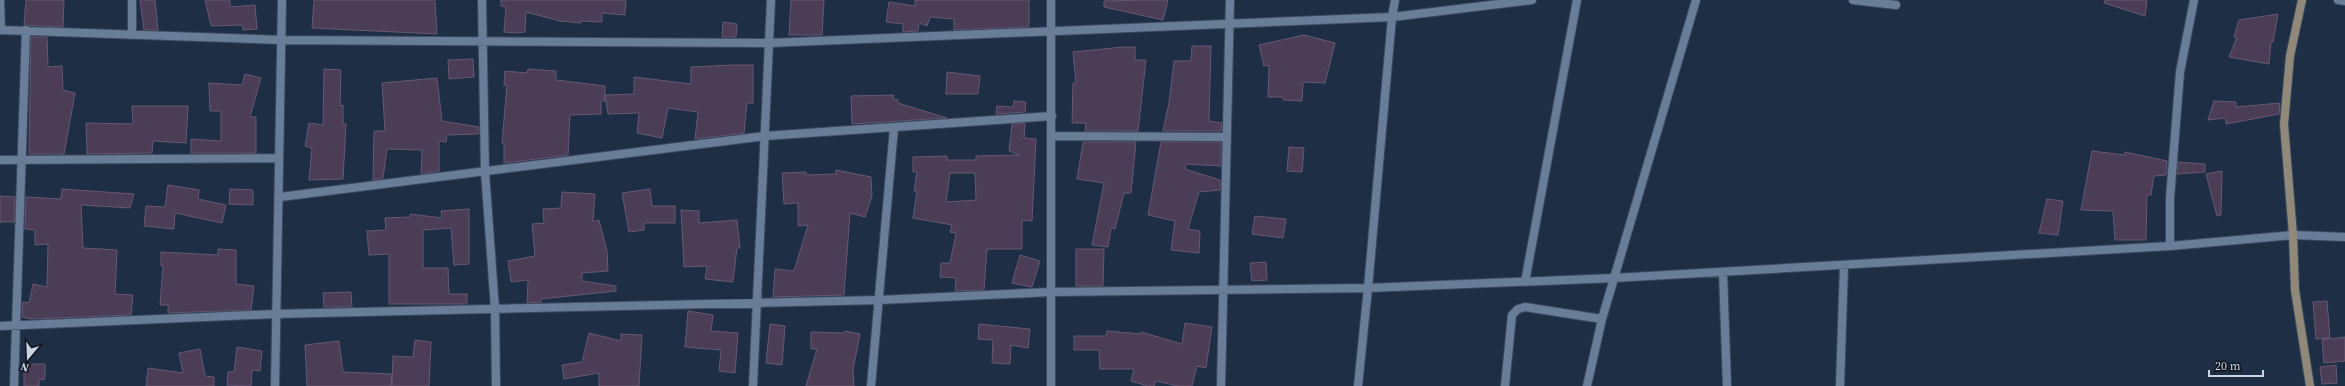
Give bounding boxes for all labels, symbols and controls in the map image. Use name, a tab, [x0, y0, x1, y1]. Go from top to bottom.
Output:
north arrow	[8, 338, 48, 378]
scale bar	[2209, 352, 2263, 378]
text: 20 m	[2215, 358, 2241, 374]
text: N	[19, 359, 31, 375]

